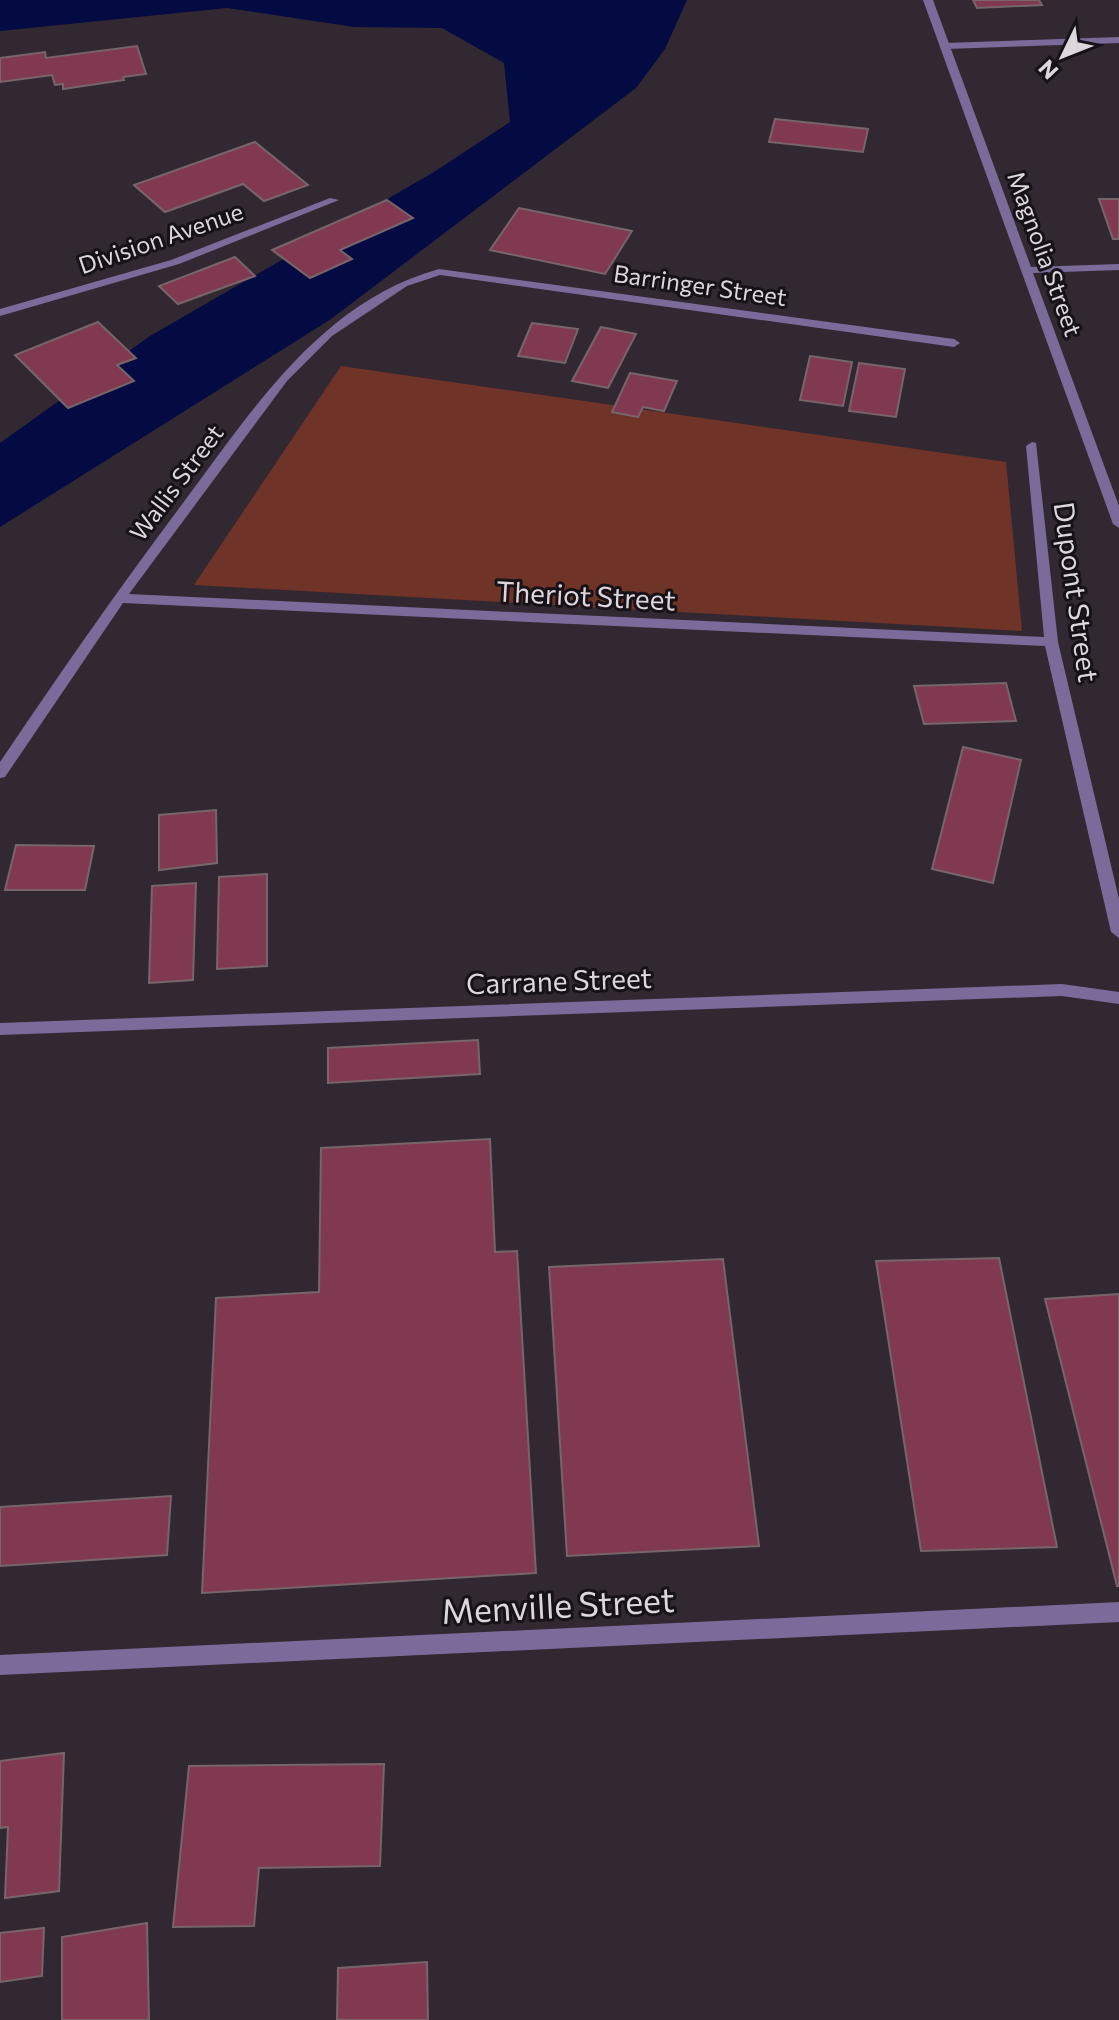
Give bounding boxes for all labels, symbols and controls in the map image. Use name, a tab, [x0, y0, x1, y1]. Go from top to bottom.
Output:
north arrow	[1023, 16, 1103, 96]
text: N	[1033, 55, 1064, 85]
street label: Magnolia Street	[1002, 167, 1089, 340]
street label: Division Avenue	[74, 196, 247, 279]
street label: Barringer Street	[612, 258, 789, 311]
street label: Wallis Street	[123, 418, 229, 546]
street label: Dupont Street	[1048, 500, 1106, 684]
street label: Theriot Street	[495, 573, 677, 617]
street label: Carrane Street	[465, 960, 652, 1000]
street label: Menville Street	[440, 1577, 676, 1631]

